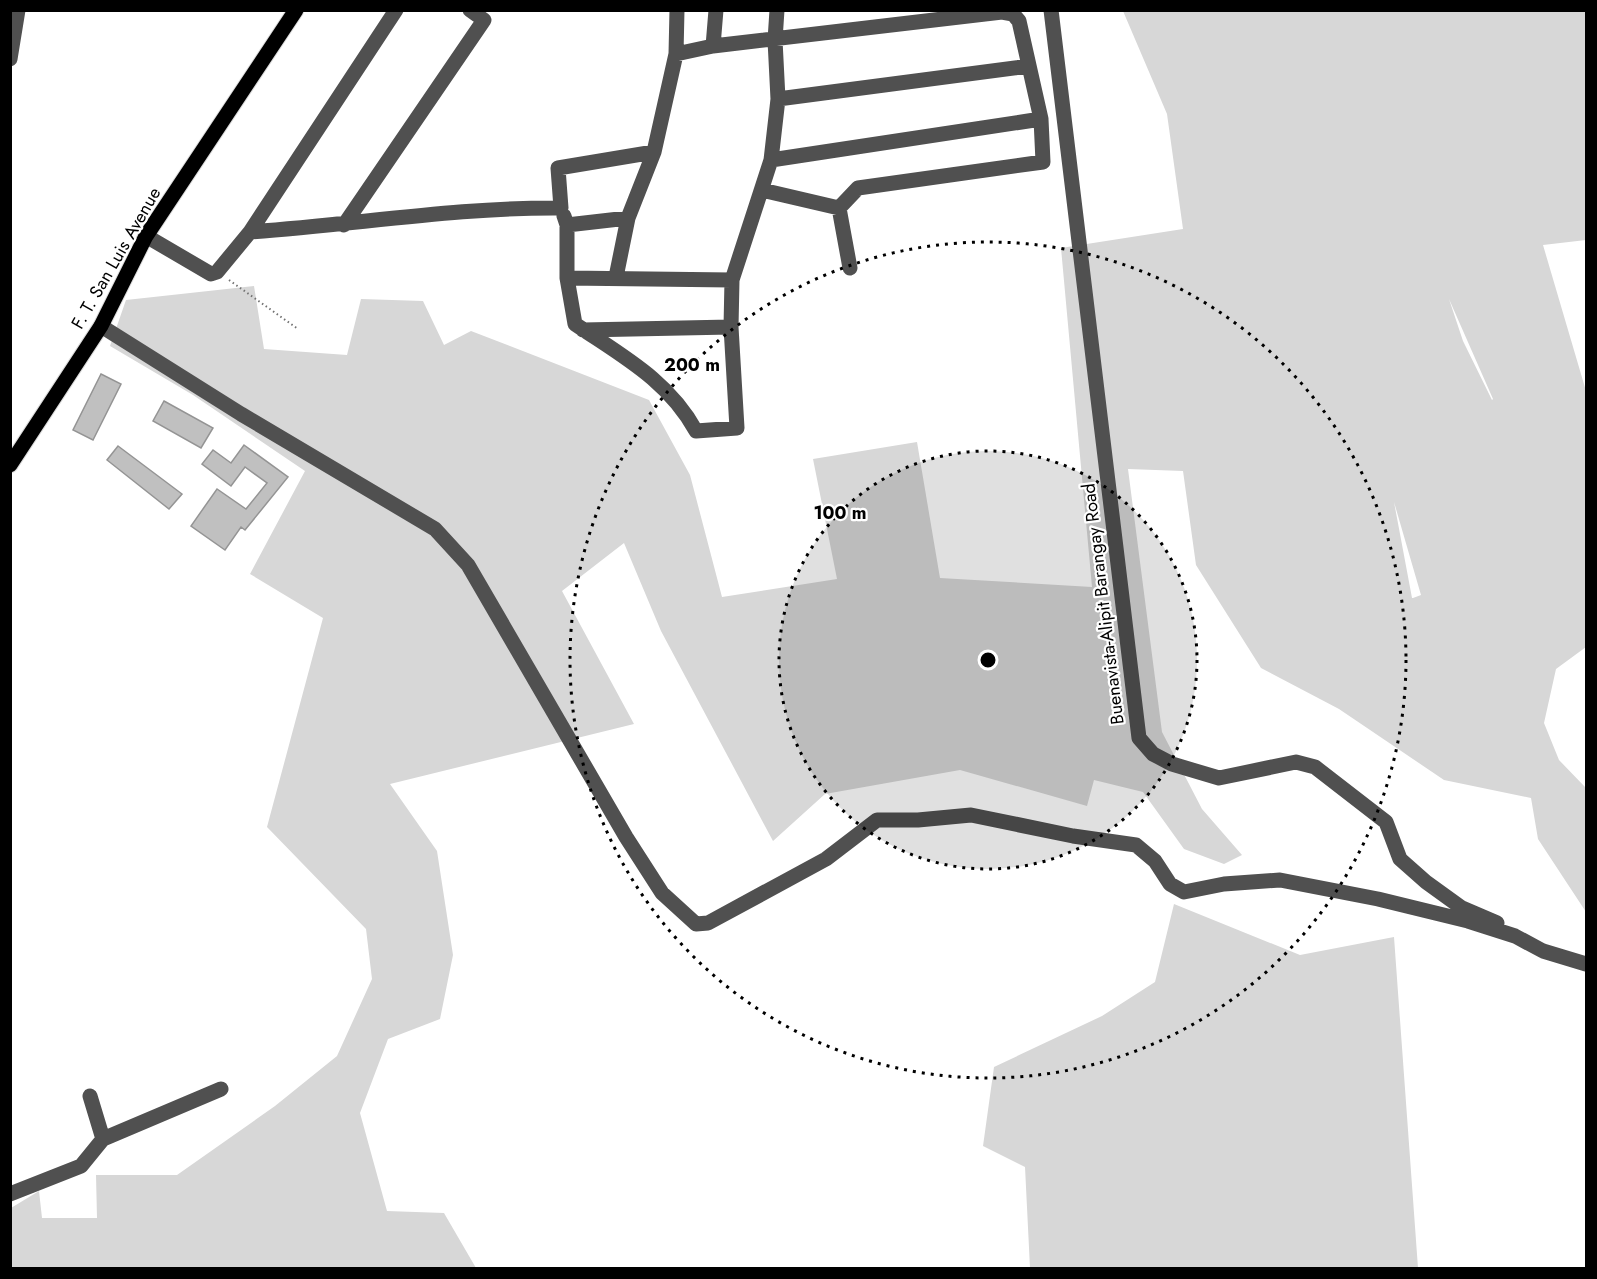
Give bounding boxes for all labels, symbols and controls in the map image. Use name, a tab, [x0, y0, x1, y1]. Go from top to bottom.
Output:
street label: F. T. San Luis Avenue	[65, 182, 167, 334]
text: 200 m	[664, 352, 720, 378]
street label: Buenavista-Alipit Barangay Road	[1075, 482, 1131, 726]
text: 100 m	[813, 500, 867, 526]
centre of rings	[978, 650, 998, 670]

